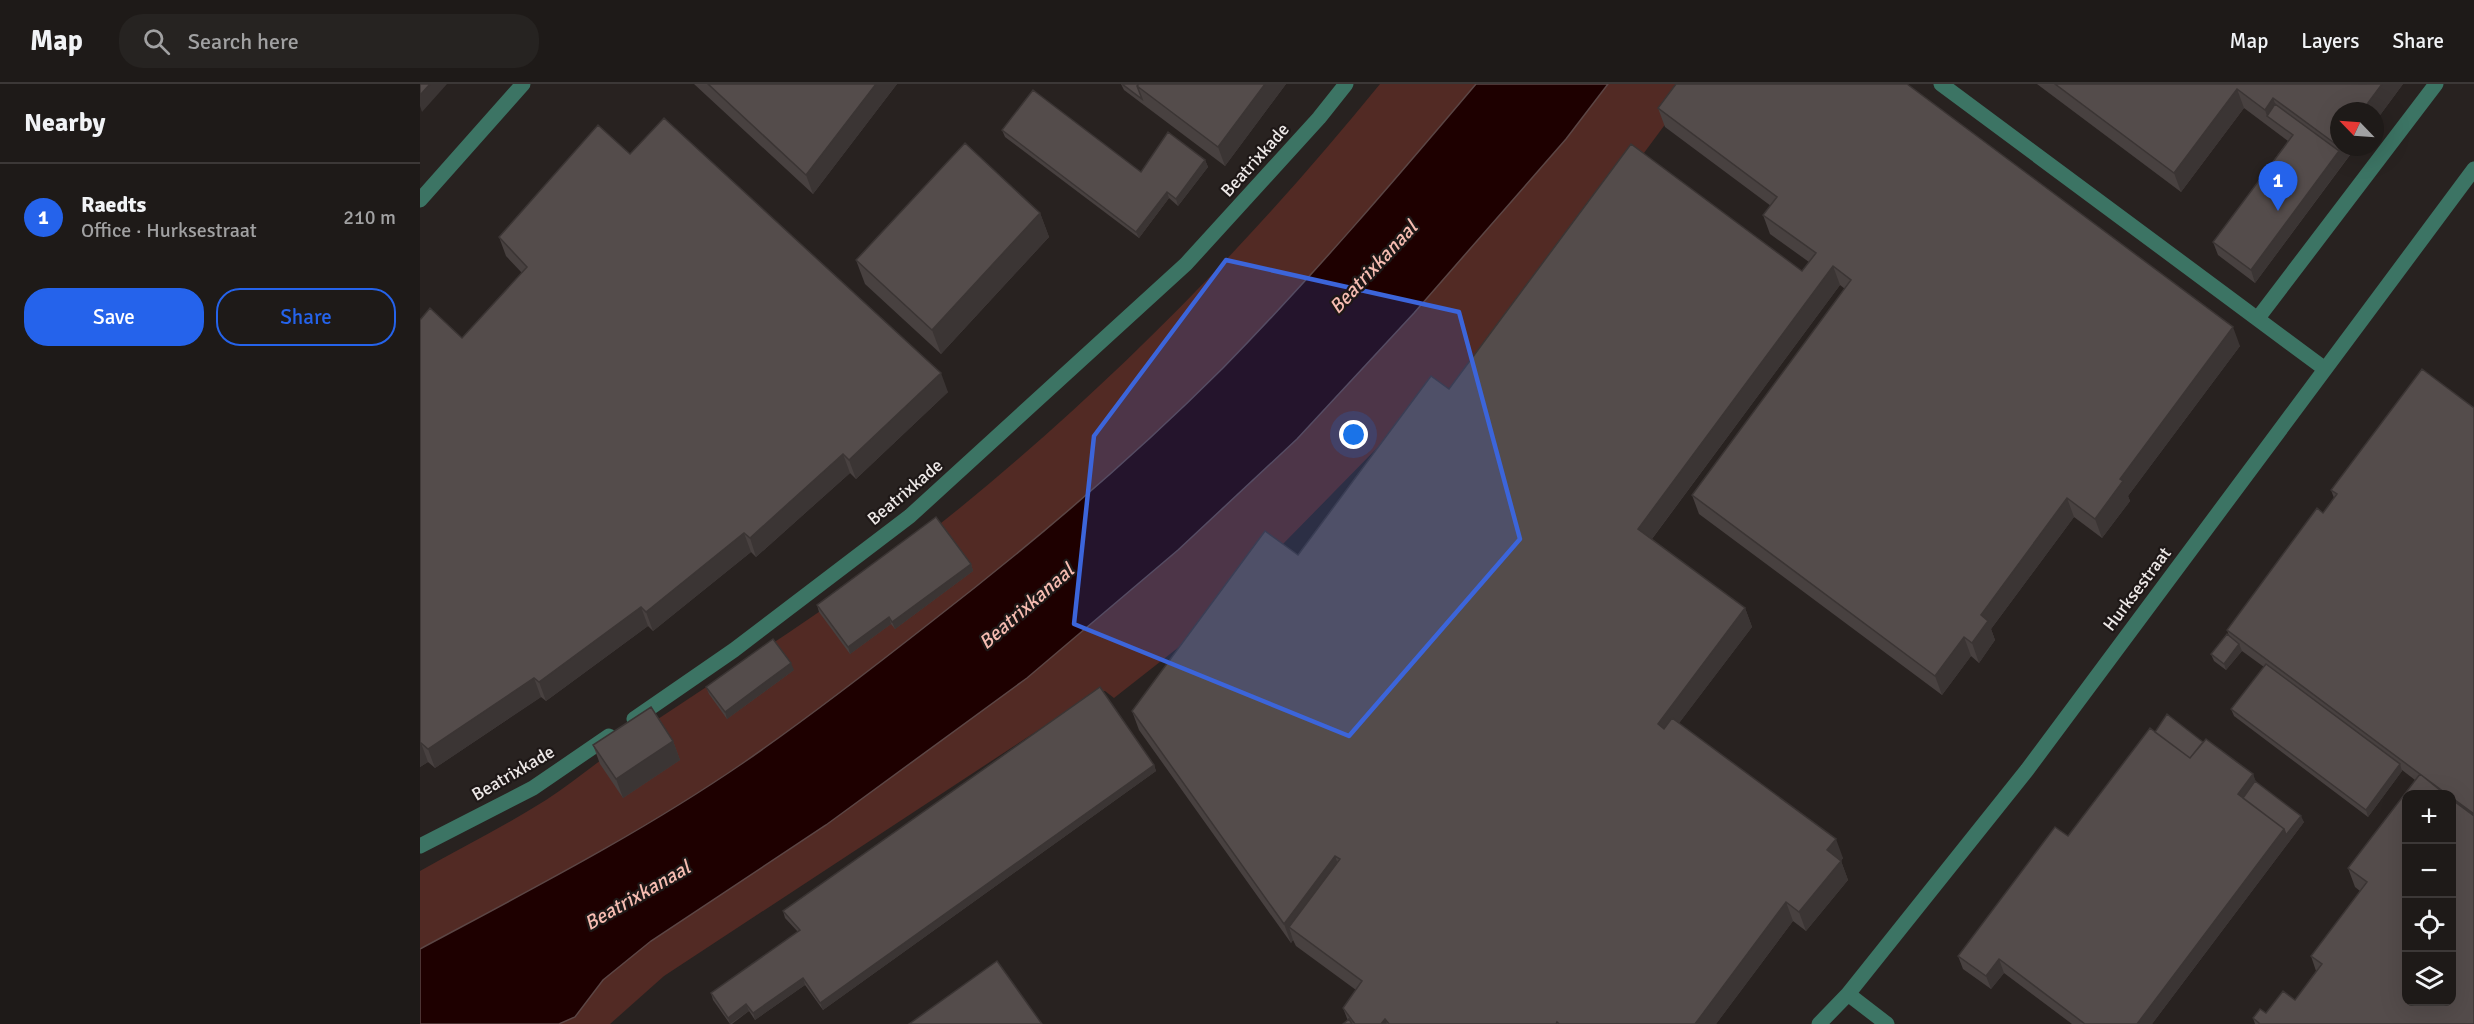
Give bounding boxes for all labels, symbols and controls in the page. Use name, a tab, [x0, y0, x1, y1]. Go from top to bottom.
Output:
search box	[119, 14, 539, 68]
text: Map	[30, 24, 83, 58]
icon: search	[140, 25, 173, 58]
text: Search here	[188, 28, 299, 55]
text: Map	[2230, 28, 2268, 54]
text: Layers	[2301, 28, 2359, 54]
text: Share	[2392, 28, 2444, 54]
north arrow	[2330, 102, 2384, 156]
text: Nearby	[24, 107, 105, 139]
street label: Beatrixkade	[1216, 119, 1294, 201]
pin: 1	[2258, 162, 2298, 211]
text: Raedts	[81, 191, 146, 218]
text: 1	[38, 205, 49, 230]
text: 210 m	[343, 205, 396, 230]
water label: Beatrixkanaal	[1324, 214, 1424, 319]
text: Office · Hurksestraat	[81, 218, 257, 243]
button: Save	[24, 288, 204, 346]
button: Share	[216, 288, 396, 346]
your location	[1339, 420, 1368, 449]
street label: Beatrixkade	[863, 454, 947, 530]
street label: Hurksestraat	[2098, 543, 2176, 635]
water label: Beatrixkanaal	[973, 557, 1081, 655]
street label: Beatrixkade	[468, 741, 558, 805]
map controls	[2402, 790, 2456, 1006]
button: +	[2402, 790, 2456, 844]
button: −	[2402, 844, 2456, 898]
water label: Beatrixkanaal	[580, 854, 697, 936]
button: locate	[2402, 898, 2456, 952]
button: layers	[2402, 952, 2456, 1006]

